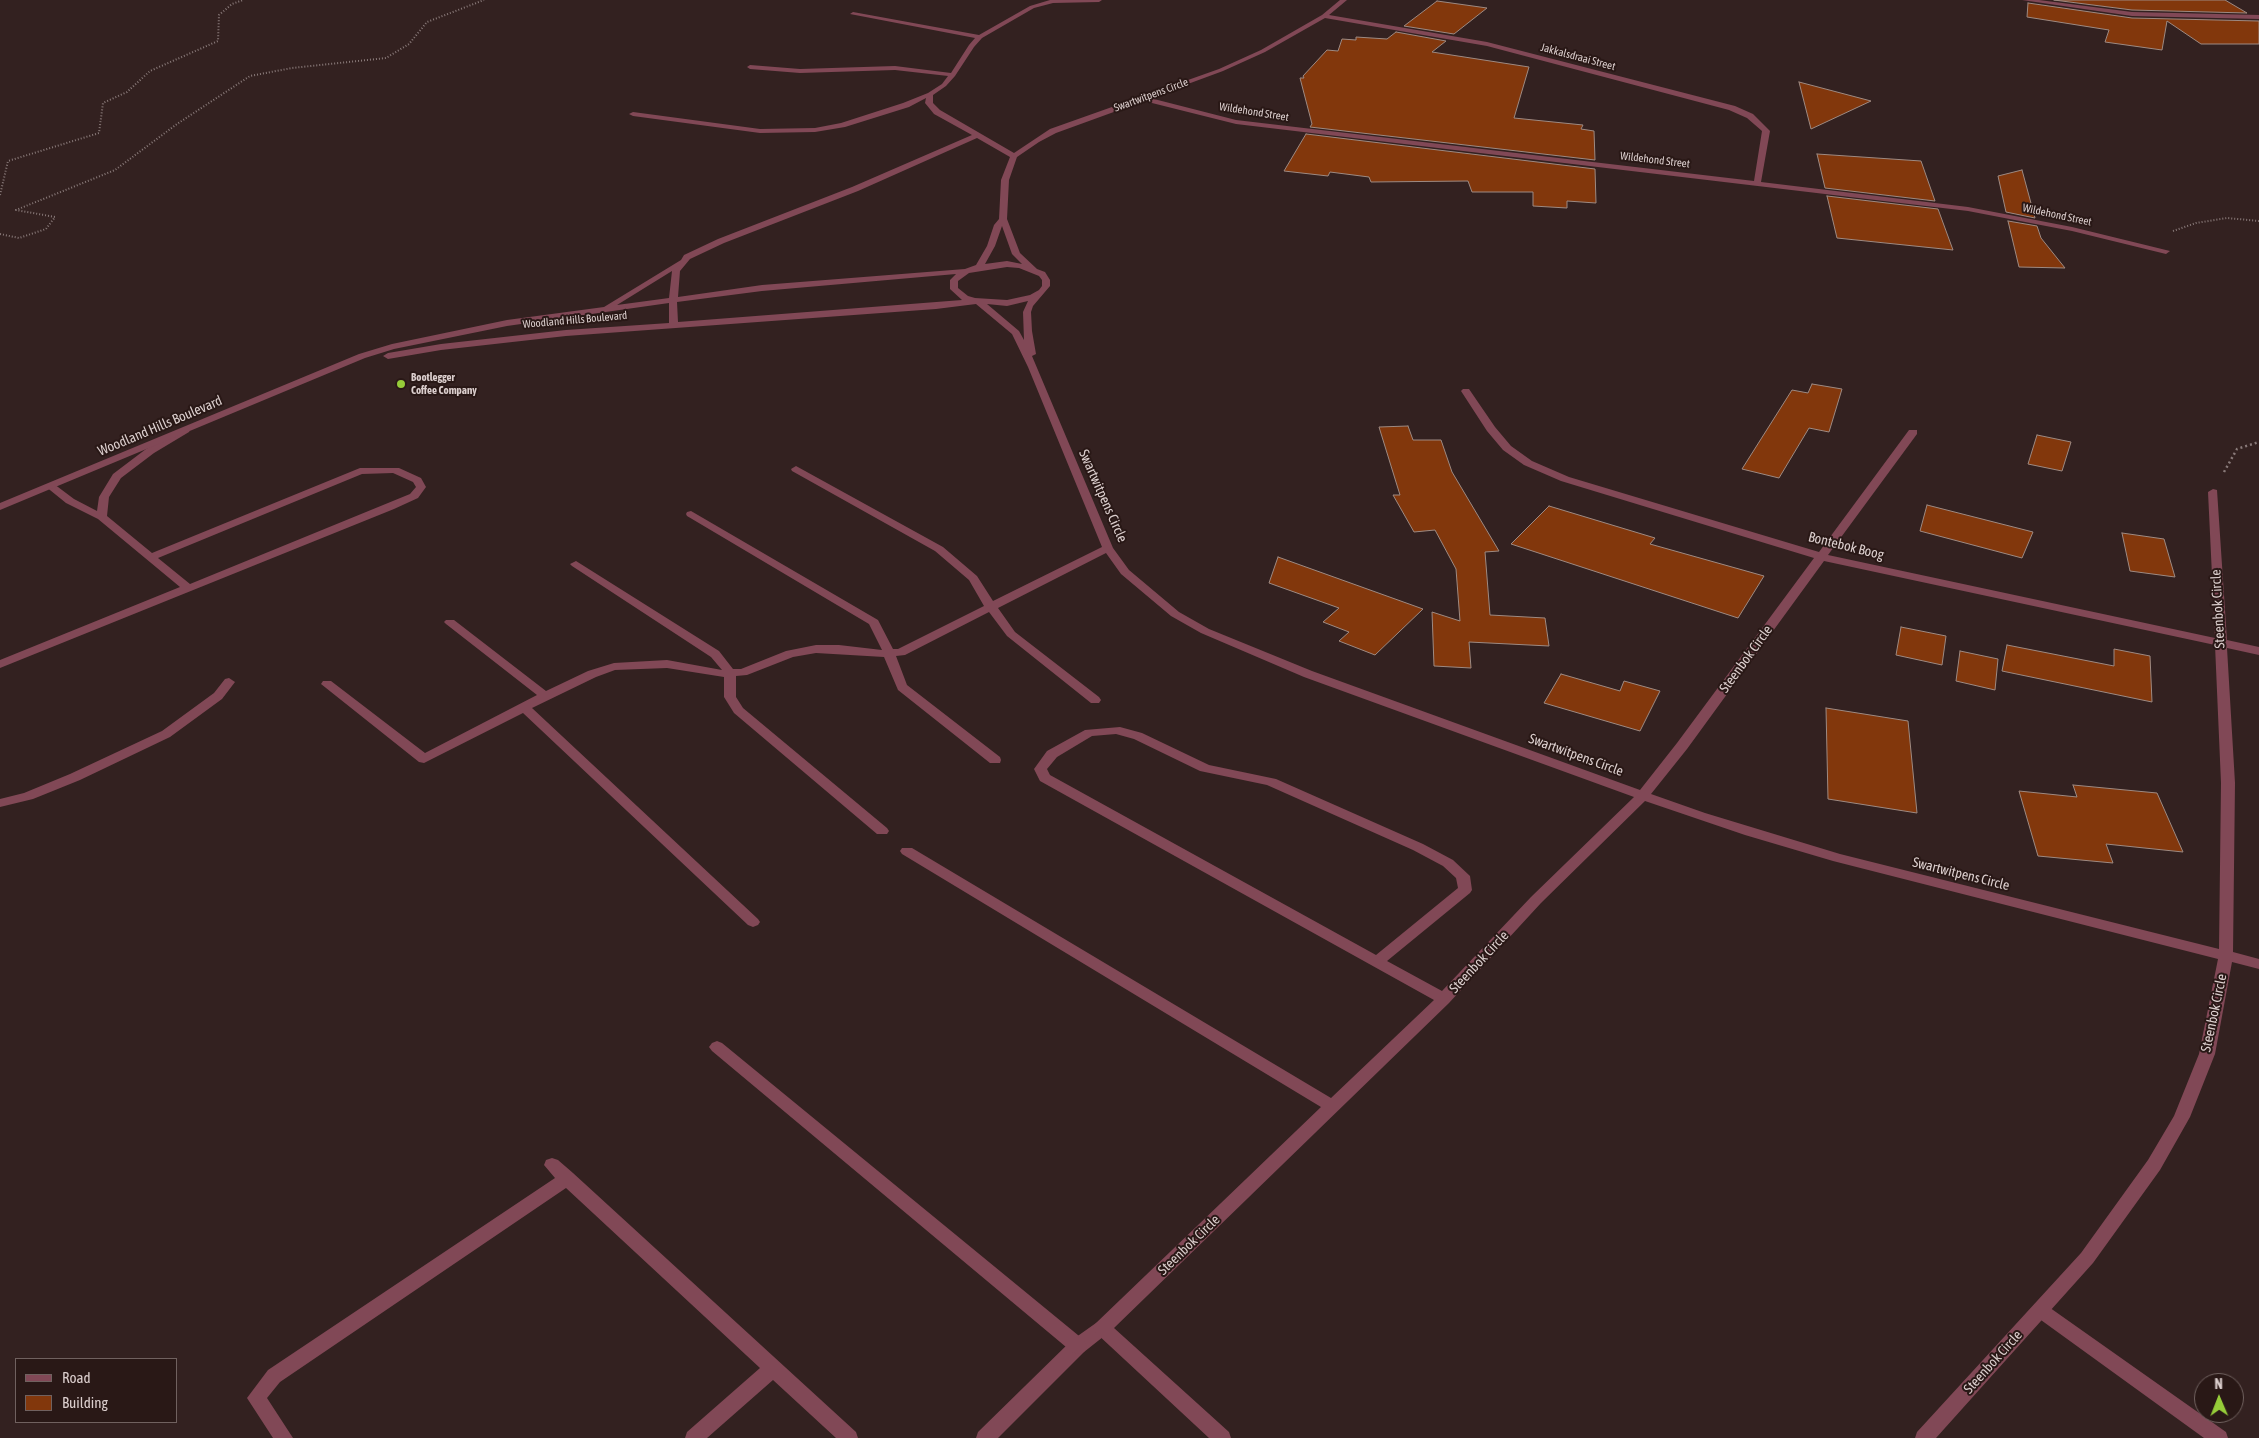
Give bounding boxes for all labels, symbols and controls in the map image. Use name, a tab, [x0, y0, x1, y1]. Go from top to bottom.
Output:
street label: Jakkalsdraai Street	[1539, 41, 1617, 73]
street label: Swartwitpens Circle	[1112, 75, 1190, 115]
street label: Wildehond Street	[1218, 100, 1290, 124]
street label: Wildehond Street	[1619, 149, 1691, 171]
street label: Wildehond Street	[2021, 201, 2093, 229]
street label: Woodland Hills Boulevard	[522, 309, 628, 331]
place label: Bootlegger Coffee Company	[411, 371, 477, 397]
marker: Bootlegger Coffee Company	[395, 378, 407, 390]
street label: Woodland Hills Boulevard	[95, 392, 225, 460]
street label: Swartwitpens Circle	[1075, 447, 1131, 545]
street label: Bontebok Boog	[1806, 528, 1886, 564]
street label: Steenbok Circle	[2208, 569, 2228, 649]
street label: Steenbok Circle	[1716, 622, 1776, 696]
street label: Swartwitpens Circle	[1526, 730, 1626, 780]
street label: Swartwitpens Circle	[1911, 854, 2011, 894]
street label: Steenbok Circle	[1446, 927, 1512, 997]
street label: Steenbok Circle	[2198, 972, 2230, 1054]
street label: Steenbok Circle	[1155, 1211, 1223, 1279]
street label: Steenbok Circle	[1960, 1327, 2026, 1397]
legend	[15, 1358, 178, 1423]
text: Road	[62, 1369, 91, 1386]
north arrow	[2194, 1373, 2244, 1423]
text: N	[2214, 1376, 2223, 1392]
text: Building	[62, 1394, 108, 1411]

